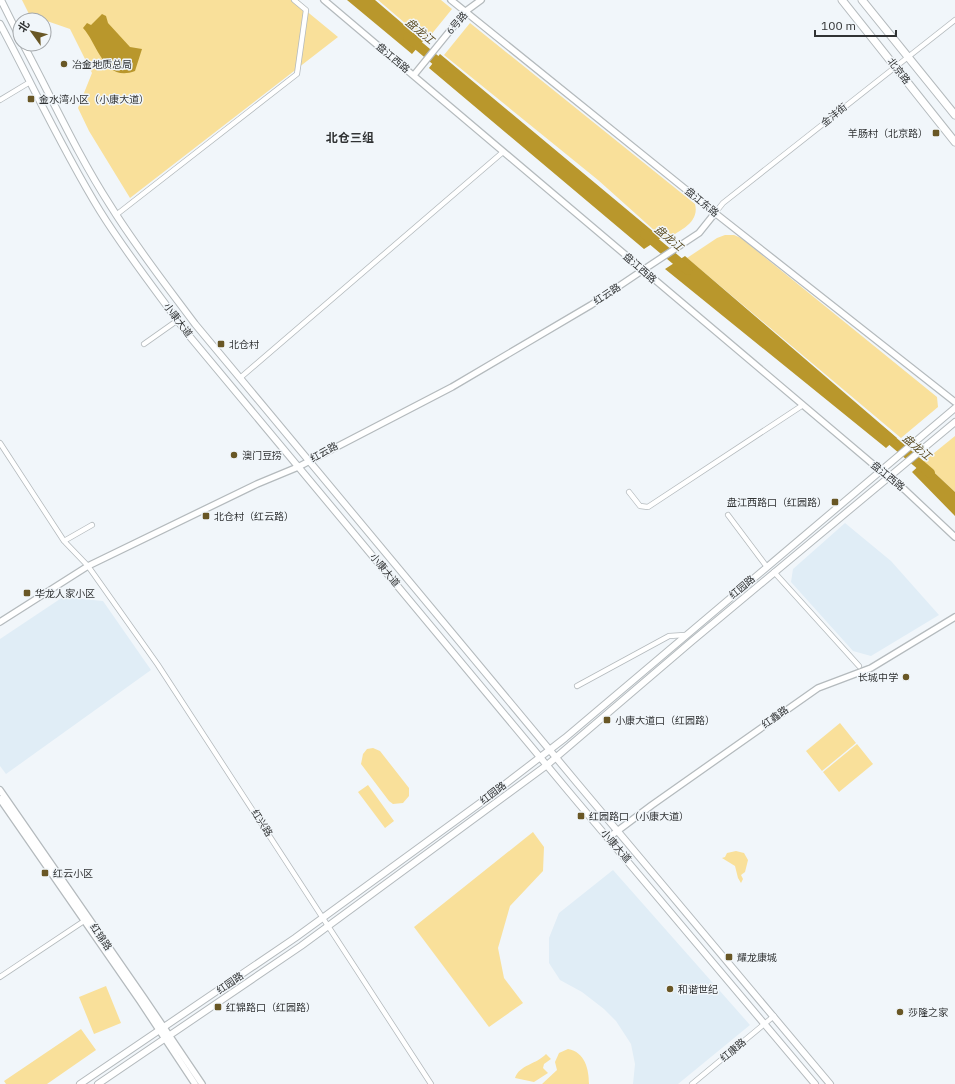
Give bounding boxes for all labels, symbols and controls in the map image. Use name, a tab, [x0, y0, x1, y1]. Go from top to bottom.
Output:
street label: 6号路	[444, 9, 470, 37]
north arrow	[12, 12, 52, 52]
scale bar	[815, 12, 896, 38]
water label: 盘龙江	[403, 15, 438, 48]
text: 北	[15, 18, 32, 35]
text: 100 m	[821, 18, 856, 33]
street label: 盘江西路	[374, 40, 412, 76]
street label: 北京路	[885, 55, 913, 87]
place label: 冶金地质总局	[72, 58, 132, 71]
marker: 冶金地质总局	[59, 59, 69, 69]
place label: 金水湾小区（小康大道）	[39, 93, 149, 106]
marker: 金水湾小区（小康大道）	[26, 94, 36, 104]
street label: 金沣街	[818, 101, 850, 129]
place label: 羊肠村（北京路）	[848, 127, 928, 140]
marker: 羊肠村（北京路）	[931, 128, 941, 138]
district label: 北仓三组	[326, 130, 374, 145]
street label: 盘江东路	[682, 184, 722, 220]
water label: 盘龙江	[652, 222, 687, 255]
street label: 盘江西路	[621, 250, 659, 286]
street label: 红云路	[591, 280, 623, 308]
street label: 小康大道	[161, 300, 195, 340]
place label: 北仓村	[229, 338, 259, 351]
marker: 北仓村	[216, 339, 226, 349]
water label: 盘龙江	[900, 431, 935, 464]
street label: 红云路	[308, 439, 340, 465]
place label: 澳门豆捞	[242, 449, 282, 462]
marker: 澳门豆捞	[229, 450, 239, 460]
street label: 盘江西路	[868, 458, 908, 494]
place label: 盘江西路口（红园路）	[727, 496, 827, 509]
marker: 盘江西路口（红园路）	[830, 497, 840, 507]
place label: 北仓村（红云路）	[214, 510, 294, 523]
marker: 北仓村（红云路）	[201, 511, 211, 521]
street label: 小康大道	[367, 551, 403, 589]
street label: 红园路	[726, 572, 758, 602]
place label: 华龙人家小区	[35, 587, 95, 600]
marker: 华龙人家小区	[22, 588, 32, 598]
place label: 长城中学	[858, 671, 898, 684]
marker: 长城中学	[901, 672, 911, 682]
street label: 红鑫路	[759, 703, 791, 731]
place label: 小康大道口（红园路）	[615, 714, 715, 727]
marker: 小康大道口（红园路）	[602, 715, 612, 725]
street label: 红园路	[477, 779, 509, 807]
street label: 红兴路	[248, 807, 276, 839]
place label: 红园路口（小康大道）	[589, 810, 689, 823]
marker: 红园路口（小康大道）	[576, 811, 586, 821]
street label: 小康大道	[598, 827, 634, 865]
place label: 红云小区	[53, 867, 93, 880]
marker: 红云小区	[40, 868, 50, 878]
street label: 红锦路	[87, 921, 115, 953]
place label: 耀龙康城	[737, 951, 777, 964]
marker: 耀龙康城	[724, 952, 734, 962]
street label: 红园路	[214, 969, 246, 997]
place label: 和谐世纪	[678, 983, 718, 996]
marker: 和谐世纪	[665, 984, 675, 994]
place label: 红锦路口（红园路）	[226, 1001, 316, 1014]
marker: 红锦路口（红园路）	[213, 1002, 223, 1012]
place label: 莎隆之家	[908, 1006, 949, 1019]
marker: 莎隆之家	[895, 1007, 905, 1017]
street label: 红康路	[717, 1035, 749, 1065]

